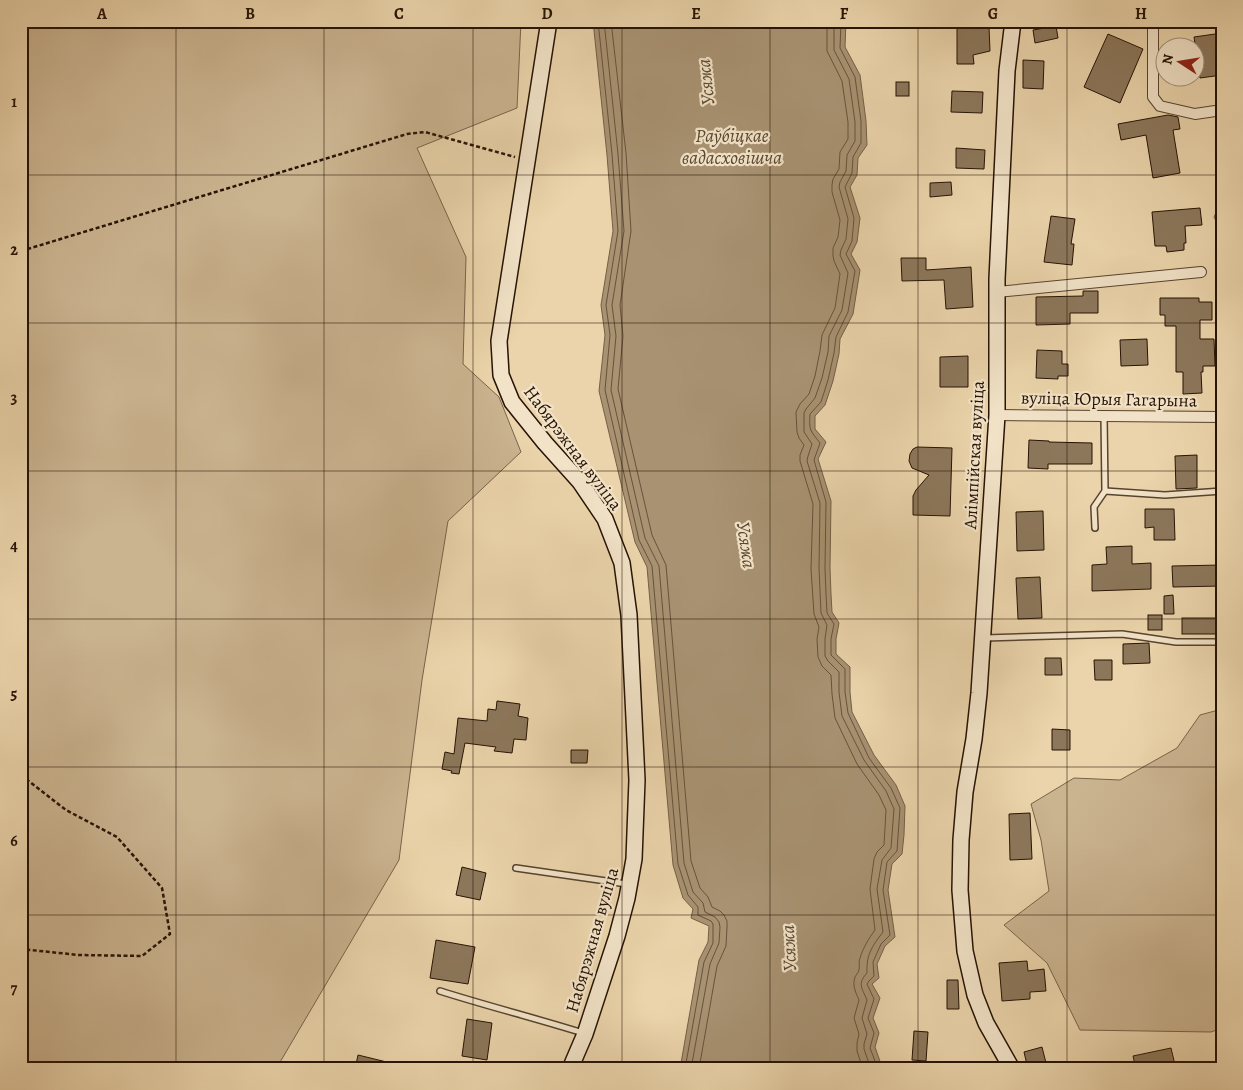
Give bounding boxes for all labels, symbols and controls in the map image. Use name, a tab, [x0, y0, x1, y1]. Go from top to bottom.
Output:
text: A	[96, 3, 108, 25]
text: B	[245, 3, 255, 25]
text: C	[394, 3, 404, 25]
text: D	[541, 3, 553, 25]
text: E	[691, 3, 701, 25]
text: F	[840, 3, 849, 25]
text: G	[988, 3, 998, 25]
text: H	[1135, 3, 1147, 25]
north arrow	[1156, 38, 1206, 88]
text: N	[1157, 52, 1178, 66]
water label: Усяжа	[691, 57, 721, 107]
text: 1	[11, 91, 17, 113]
water label: Раўбіцкае вадасховішча	[682, 123, 782, 171]
text: 2	[10, 239, 18, 261]
street label: Алімпійская вуліца	[958, 379, 990, 531]
street label: Набярэжная вуліца	[518, 381, 628, 516]
street label: вуліца Юрыя Гагарына	[1021, 385, 1198, 413]
text: 3	[11, 387, 18, 409]
water label: Усяжа	[730, 520, 762, 570]
text: 4	[10, 535, 18, 557]
text: 5	[11, 683, 18, 705]
text: 6	[10, 830, 18, 852]
street label: Набярэжная вуліца	[560, 864, 624, 1016]
water label: Усяжа	[775, 924, 803, 972]
text: 7	[11, 978, 18, 1000]

